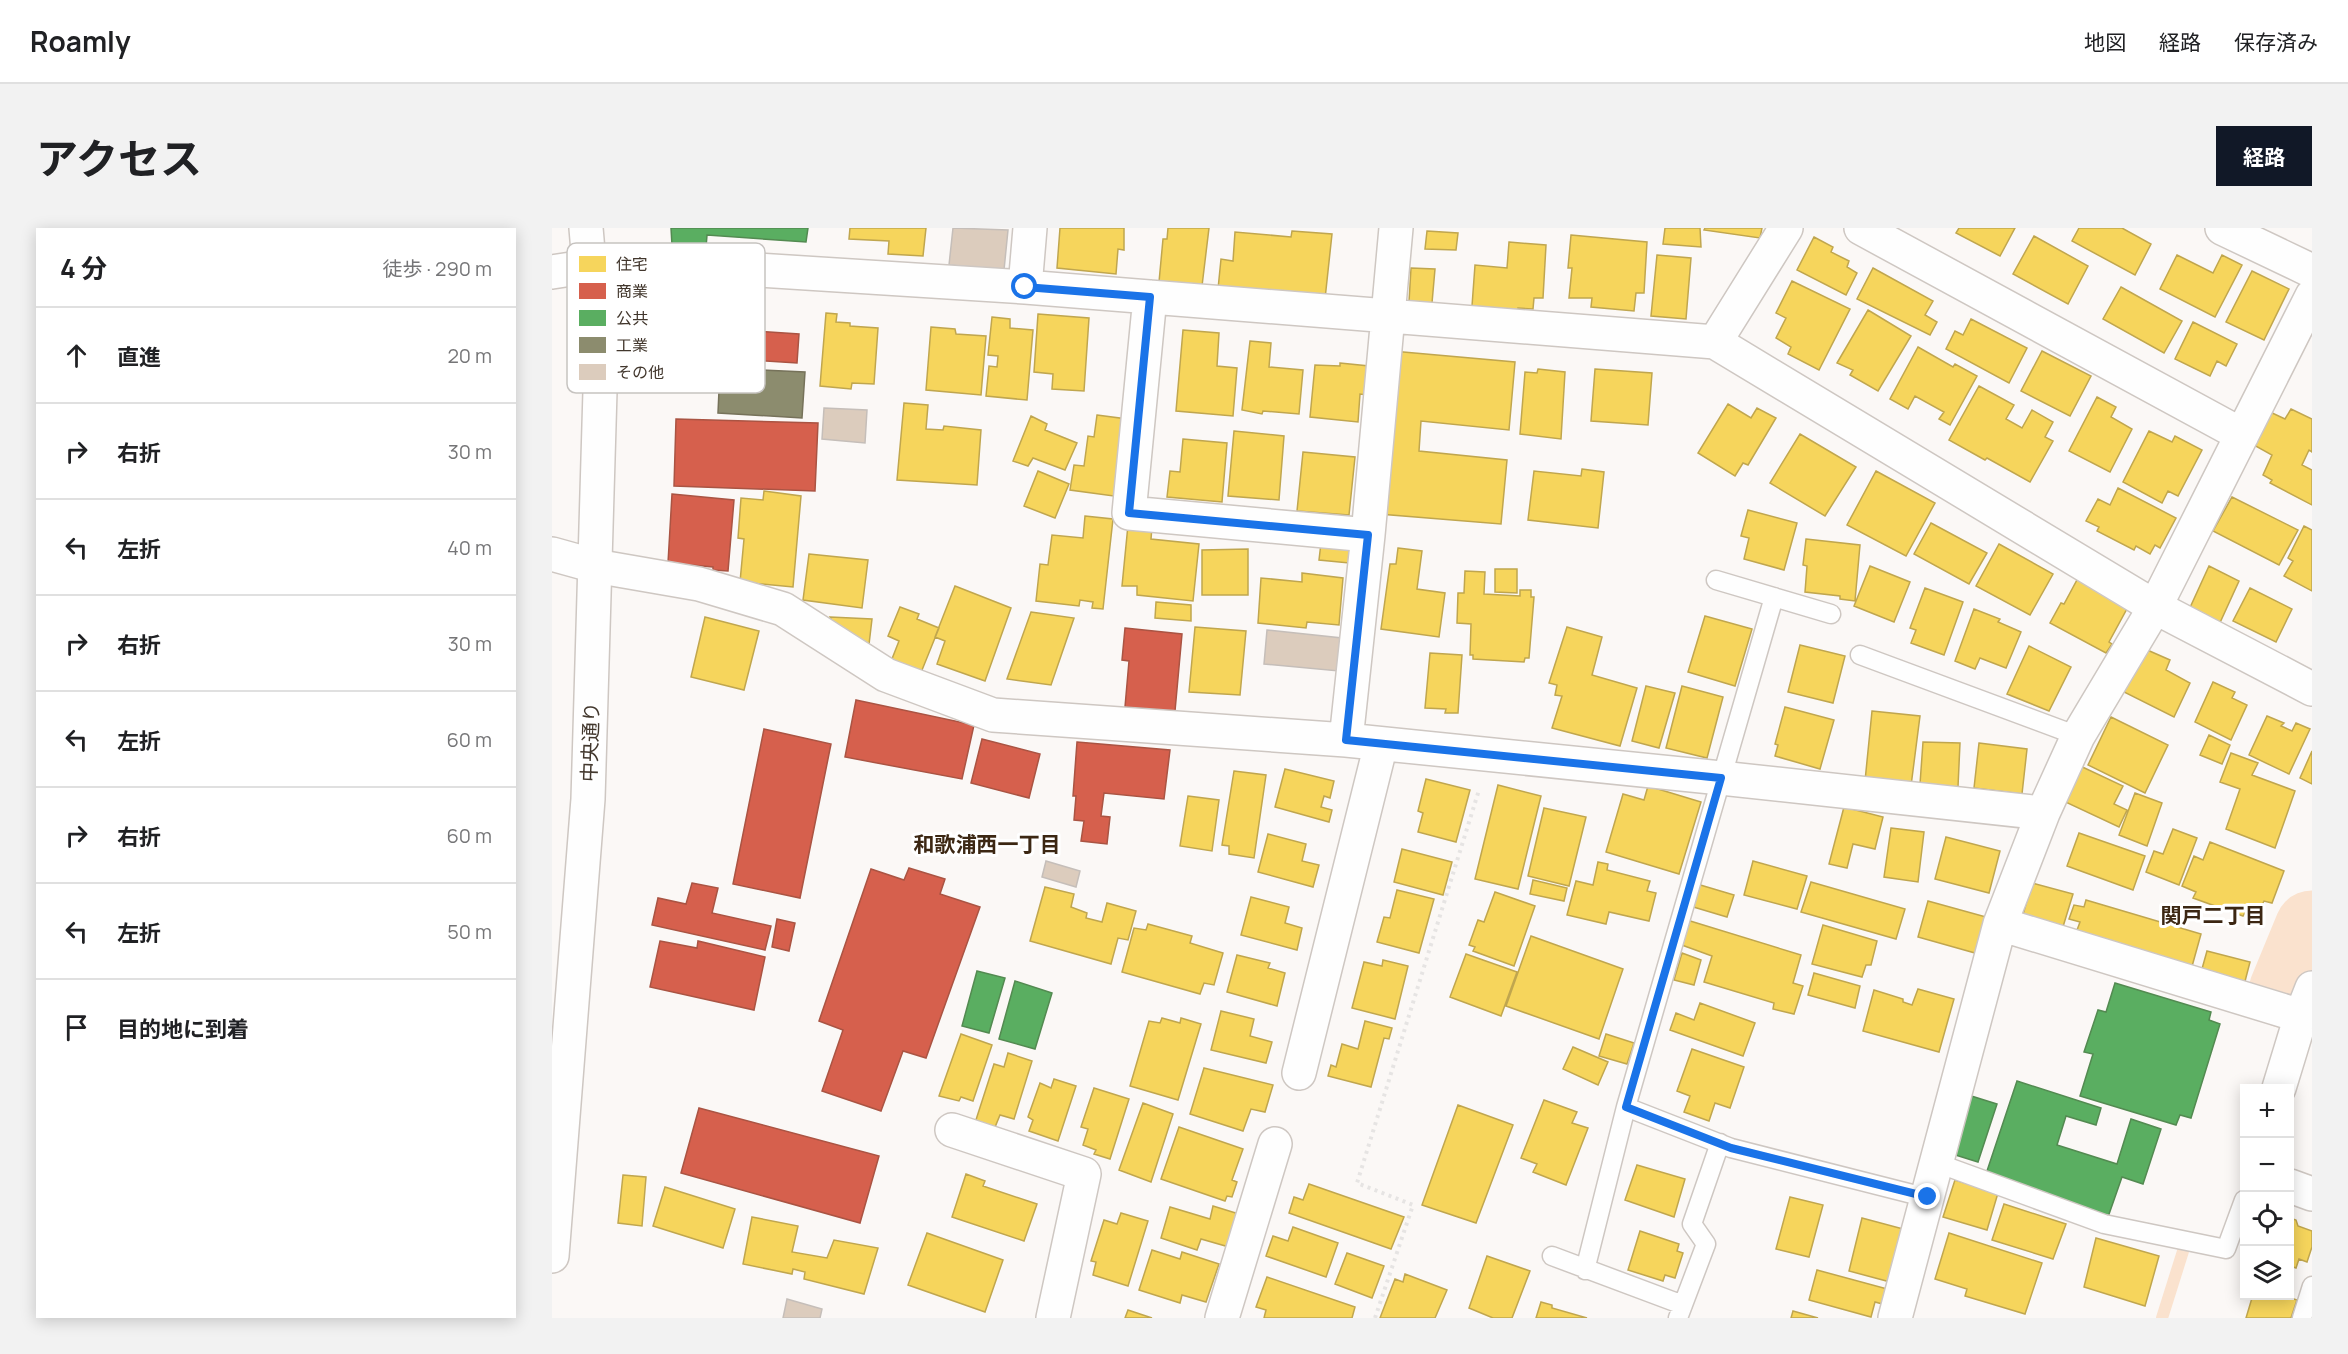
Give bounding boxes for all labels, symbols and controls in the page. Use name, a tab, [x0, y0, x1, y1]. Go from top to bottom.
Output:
text: Roamly	[30, 22, 131, 60]
text: 地図	[2084, 28, 2126, 56]
text: 経路	[2159, 28, 2201, 56]
text: 保存済み	[2234, 28, 2318, 56]
button: 経路	[2216, 126, 2312, 186]
text: アクセス	[36, 129, 202, 187]
legend	[567, 243, 765, 393]
text: 4 分	[60, 250, 107, 286]
text: 住宅	[616, 253, 648, 275]
text: 徒歩 · 290 m	[383, 255, 492, 282]
route start	[1011, 273, 1037, 299]
text: 商業	[616, 280, 648, 302]
text: 公共	[616, 307, 648, 329]
text: 工業	[616, 334, 648, 356]
icon: ahead	[60, 339, 93, 372]
text: 直進	[117, 342, 161, 372]
text: 20 m	[447, 342, 492, 369]
text: その他	[616, 361, 664, 383]
icon: right	[60, 435, 93, 468]
text: 右折	[117, 438, 161, 468]
text: 30 m	[448, 438, 492, 465]
icon: left	[60, 531, 93, 564]
text: 左折	[117, 534, 161, 564]
text: 40 m	[447, 534, 492, 561]
icon: right	[60, 627, 93, 660]
text: 右折	[117, 630, 161, 660]
text: 30 m	[448, 630, 492, 657]
street label: 中央通り	[575, 702, 605, 782]
icon: left	[60, 723, 93, 756]
text: 左折	[117, 726, 161, 756]
text: 60 m	[446, 726, 492, 753]
icon: right	[60, 819, 93, 852]
text: 右折	[117, 822, 161, 852]
text: 60 m	[446, 822, 492, 849]
district label: 和歌浦西一丁目	[914, 830, 1061, 858]
district label: 関戸二丁目	[2161, 901, 2266, 929]
icon: left	[60, 915, 93, 948]
text: 左折	[117, 918, 161, 948]
text: 50 m	[447, 918, 492, 945]
icon: arrive	[60, 1011, 93, 1044]
text: 目的地に到着	[117, 1014, 249, 1044]
map controls	[2240, 1084, 2294, 1300]
button: +	[2240, 1084, 2294, 1138]
button: −	[2240, 1138, 2294, 1192]
route end	[1914, 1183, 1940, 1209]
button: locate	[2240, 1192, 2294, 1246]
button: layers	[2240, 1246, 2294, 1300]

